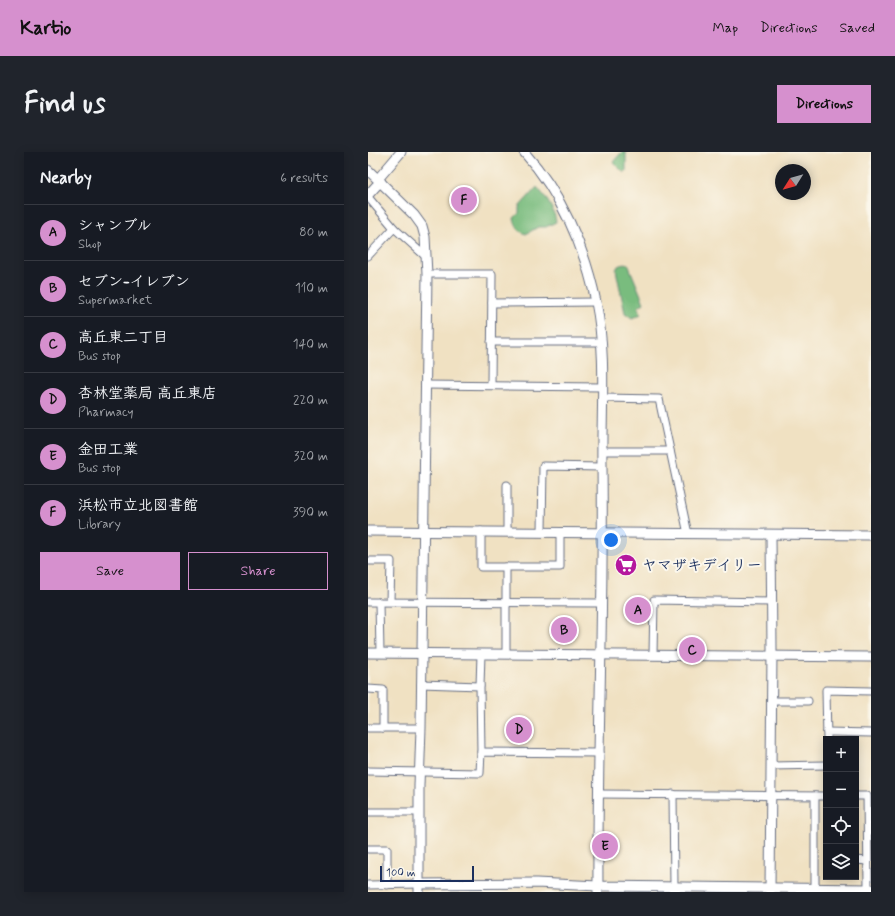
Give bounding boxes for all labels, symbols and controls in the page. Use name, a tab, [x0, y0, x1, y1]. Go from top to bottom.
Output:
text: Kartio	[20, 16, 71, 41]
text: Map	[712, 19, 738, 37]
text: Directions	[760, 19, 818, 37]
text: Saved	[840, 19, 875, 37]
button: Directions	[777, 85, 871, 123]
text: Find us	[24, 86, 105, 123]
north arrow	[775, 164, 811, 200]
text: Nearby	[40, 167, 92, 189]
text: 6 results	[280, 170, 328, 187]
pin: F	[451, 185, 477, 215]
text: シャンブル	[78, 216, 152, 236]
text: A	[49, 224, 57, 241]
text: 80 m	[299, 224, 328, 241]
text: Shop	[78, 236, 102, 253]
text: セブン-イレブン	[78, 272, 190, 292]
text: B	[49, 280, 57, 297]
text: 110 m	[295, 280, 328, 297]
text: Supermarket	[78, 292, 152, 309]
text: 高丘東二丁目	[78, 328, 168, 348]
text: C	[48, 336, 58, 353]
text: 140 m	[293, 336, 328, 353]
text: Bus stop	[78, 348, 121, 365]
text: 杏林堂薬局 高丘東店	[78, 384, 217, 404]
text: D	[49, 392, 57, 409]
text: 220 m	[293, 392, 328, 409]
text: Pharmacy	[78, 404, 134, 421]
text: 金田工業	[78, 440, 138, 460]
text: E	[49, 448, 57, 465]
text: 320 m	[294, 448, 328, 465]
text: Bus stop	[78, 460, 121, 477]
text: 浜松市立北図書館	[78, 496, 198, 516]
text: F	[50, 504, 56, 521]
text: 390 m	[293, 504, 328, 521]
text: Library	[78, 516, 121, 533]
your location	[601, 530, 621, 550]
button: Save	[40, 552, 180, 590]
button: Share	[188, 552, 328, 590]
supermarket icon: ヤマザキデイリー	[613, 552, 639, 578]
place label: ヤマザキデイリー	[642, 556, 762, 576]
pin: A	[625, 595, 651, 625]
pin: B	[551, 615, 577, 645]
pin: C	[679, 635, 705, 665]
pin: D	[506, 715, 532, 745]
map controls	[823, 736, 859, 880]
button: +	[823, 736, 859, 772]
button: −	[823, 772, 859, 808]
button: locate	[823, 808, 859, 844]
pin: E	[592, 831, 618, 861]
button: layers	[823, 844, 859, 880]
scale bar	[380, 864, 474, 883]
text: 100 m	[386, 866, 416, 880]

